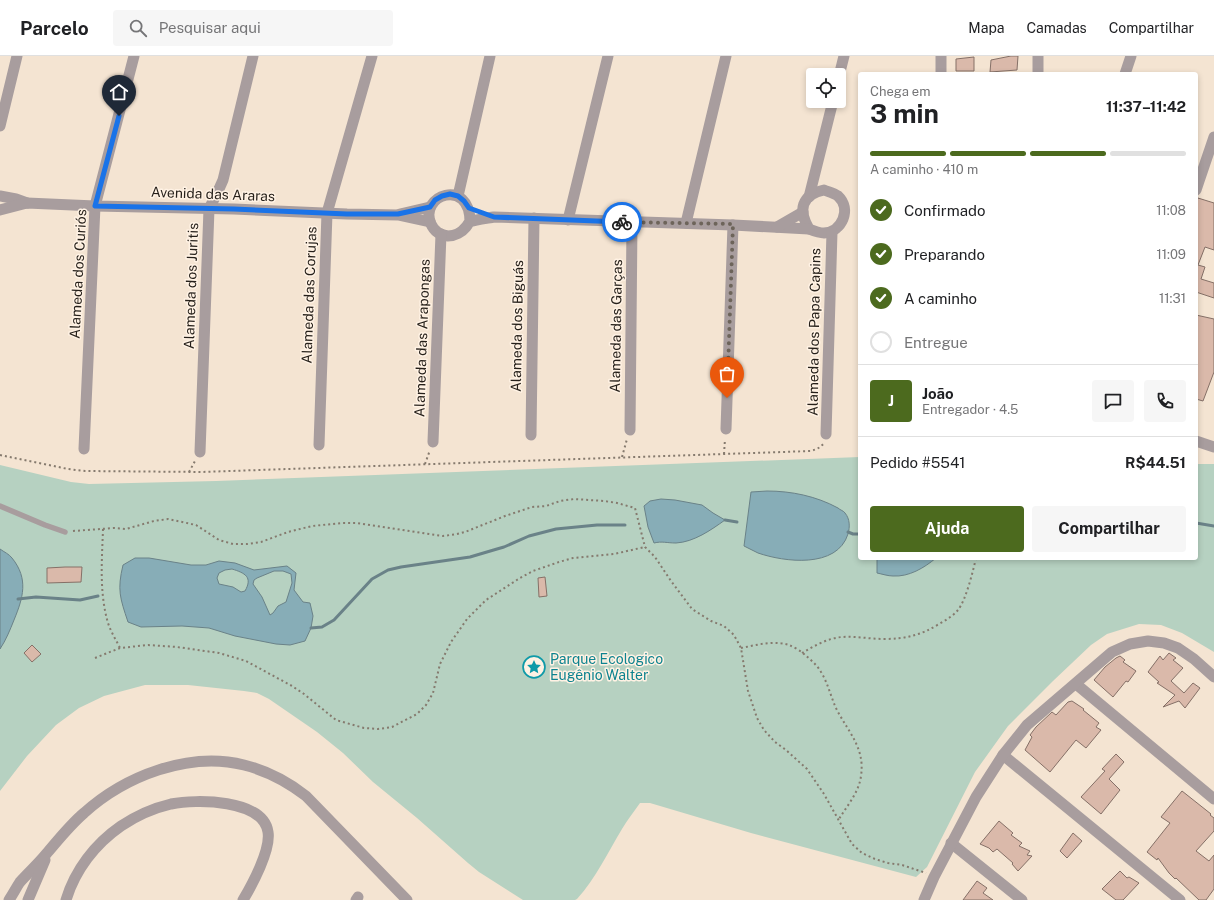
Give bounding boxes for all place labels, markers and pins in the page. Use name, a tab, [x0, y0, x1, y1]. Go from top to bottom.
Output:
pin	[102, 75, 136, 116]
pin	[710, 357, 744, 398]
place label: Parque Ecologico Eugênio Walter	[550, 651, 663, 683]
place icon: Parque Ecologico Eugênio Walter	[521, 654, 547, 680]

